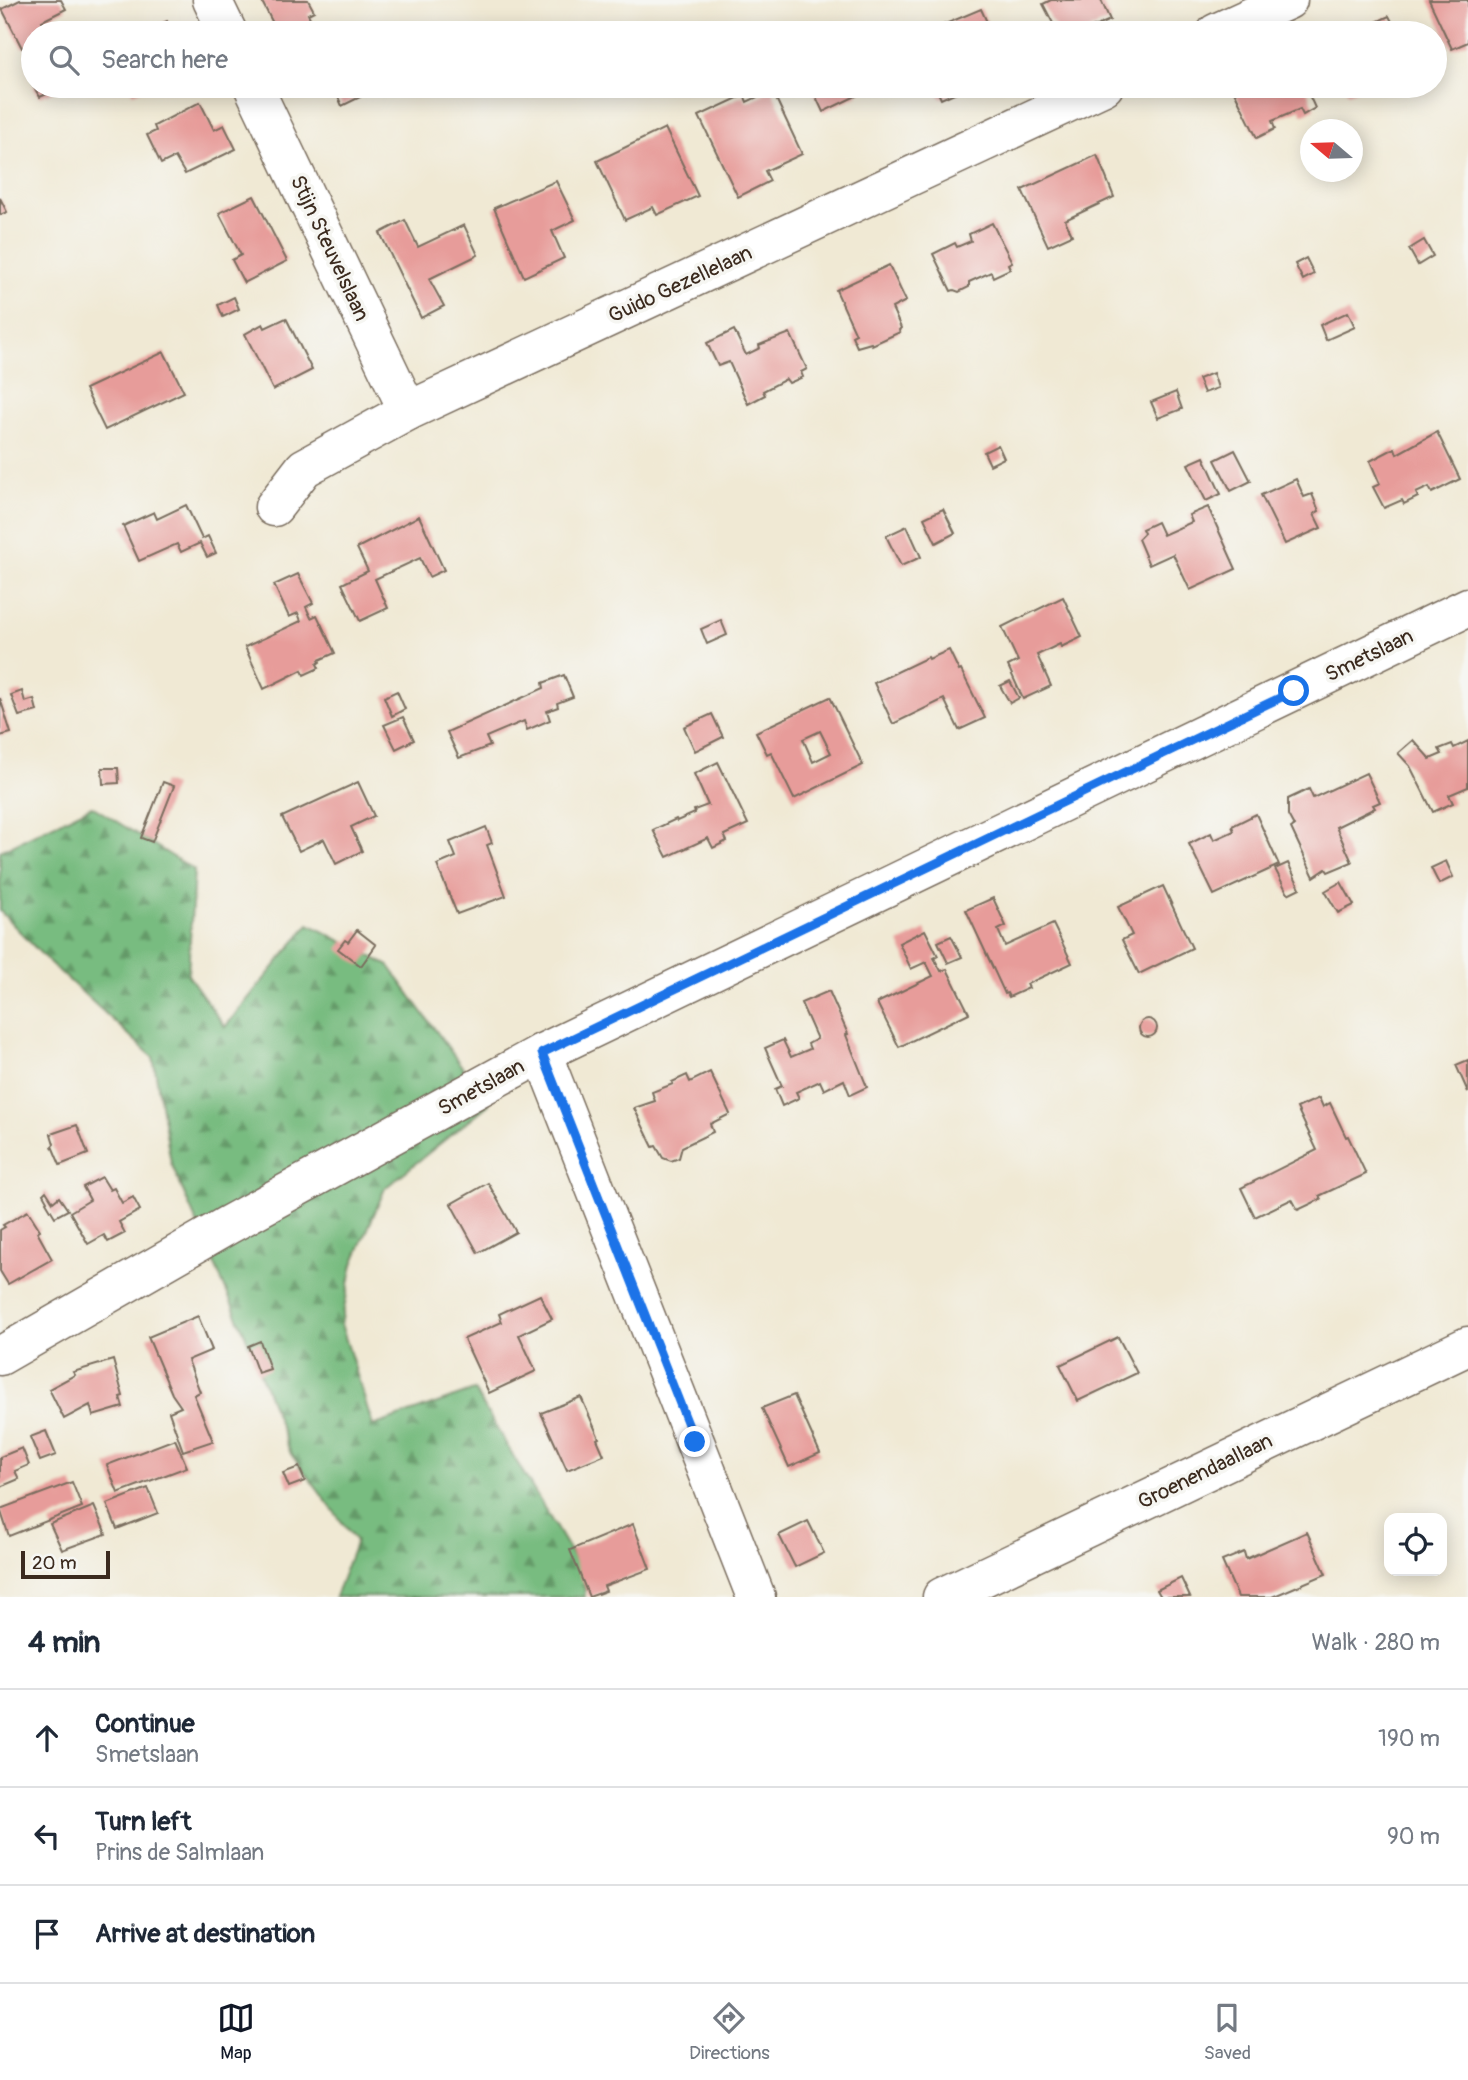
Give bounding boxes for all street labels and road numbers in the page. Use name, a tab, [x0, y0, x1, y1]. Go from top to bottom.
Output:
street label: Stijn Steuvelslaan	[284, 171, 375, 325]
street label: Guido Gezellelaan	[604, 239, 756, 330]
street label: Smetslaan	[1321, 623, 1418, 688]
street label: Smetslaan	[433, 1053, 529, 1122]
street label: Groenendaallaan	[1133, 1427, 1277, 1516]

